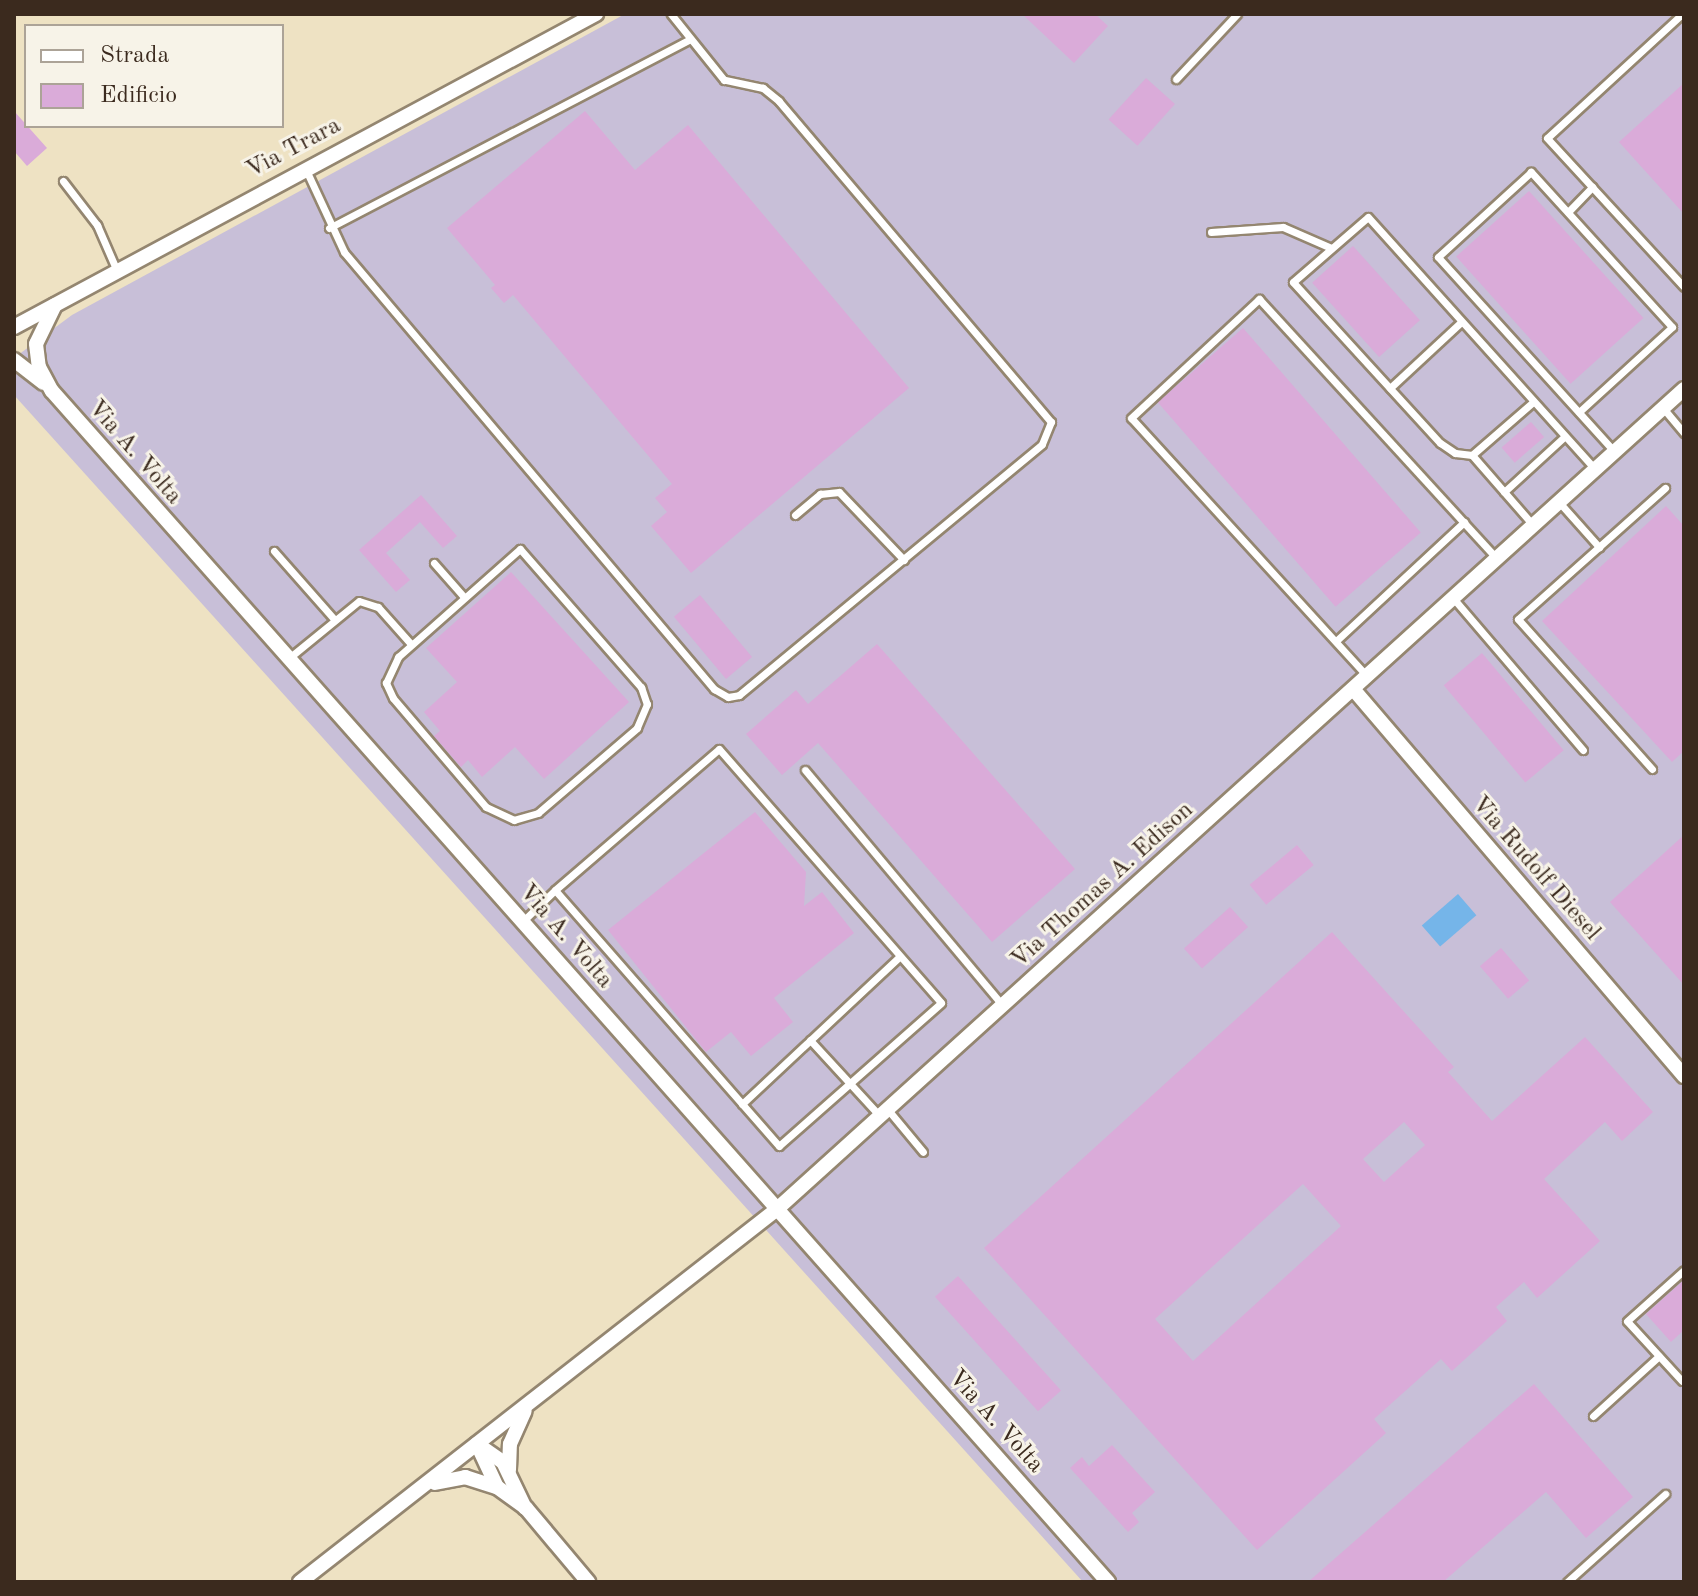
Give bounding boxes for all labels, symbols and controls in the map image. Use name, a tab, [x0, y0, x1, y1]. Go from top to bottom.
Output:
legend	[24, 24, 284, 128]
text: Strada	[100, 44, 169, 68]
text: Edificio	[100, 84, 177, 108]
street label: Via Trara	[242, 112, 346, 186]
street label: Via A. Volta	[81, 395, 187, 511]
street label: Via Rudolf Diesel	[1464, 791, 1606, 947]
street label: Via Thomas A. Edison	[1006, 797, 1200, 975]
street label: Via A. Volta	[512, 879, 618, 995]
street label: Via A. Volta	[941, 1364, 1049, 1480]

